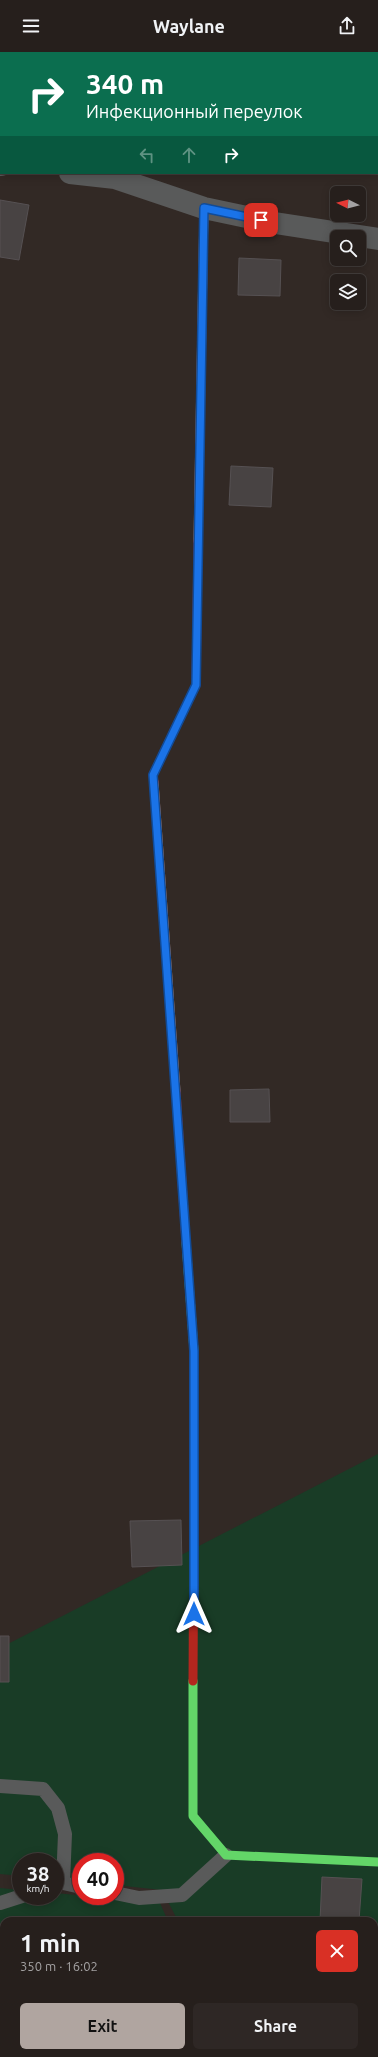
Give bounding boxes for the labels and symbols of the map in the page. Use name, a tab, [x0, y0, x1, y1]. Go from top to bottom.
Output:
north arrow	[330, 186, 366, 222]
pin	[244, 203, 278, 237]
position arrow	[173, 1593, 215, 1635]
speed limit sign: 40	[72, 1853, 124, 1905]

